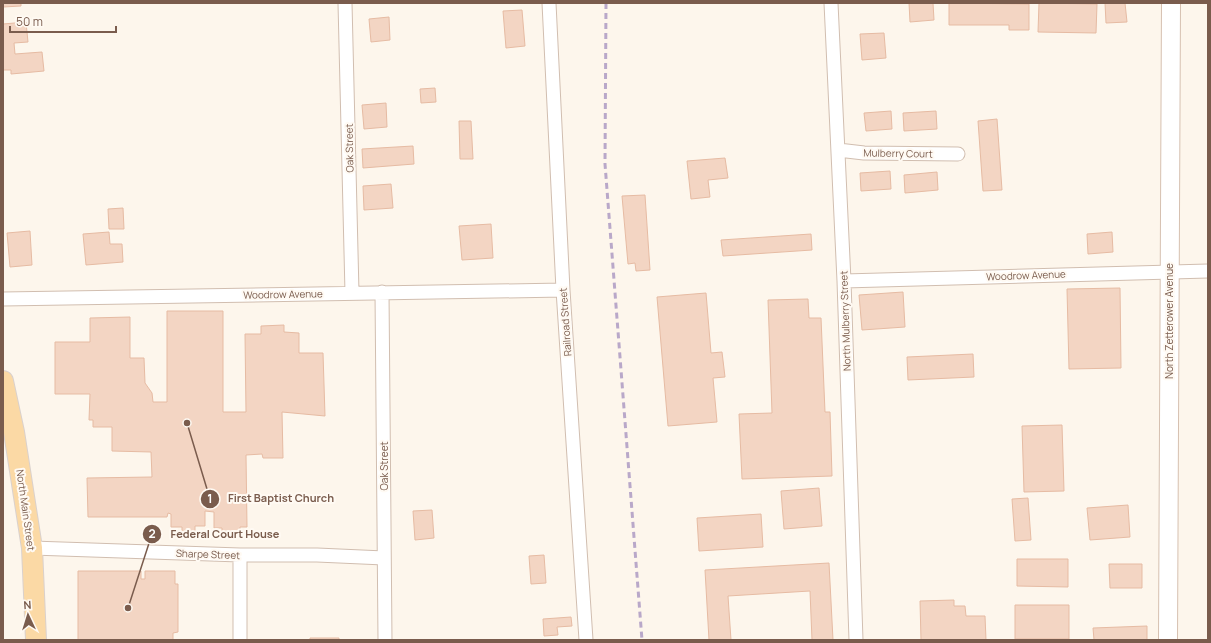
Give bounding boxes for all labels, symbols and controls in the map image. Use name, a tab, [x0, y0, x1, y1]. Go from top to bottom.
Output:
scale bar	[10, 8, 116, 34]
text: 50 m	[16, 13, 43, 30]
street label: Oak Street	[342, 123, 356, 173]
street label: Mulberry Court	[863, 145, 933, 161]
street label: North Zetterower Avenue	[1162, 263, 1176, 379]
street label: Woodrow Avenue	[986, 267, 1066, 283]
street label: North Mulberry Street	[836, 271, 854, 371]
street label: Woodrow Avenue	[243, 286, 323, 302]
street label: Railroad Street	[556, 287, 574, 357]
street label: Oak Street	[377, 441, 391, 491]
street label: North Main Street	[13, 468, 39, 552]
callout: First Baptist Church	[200, 487, 342, 510]
text: 1	[207, 490, 213, 507]
text: First Baptist Church	[228, 490, 334, 505]
callout: Federal Court House	[142, 522, 287, 545]
text: 2	[148, 525, 156, 542]
text: Federal Court House	[171, 526, 280, 541]
street label: Sharpe Street	[176, 546, 240, 562]
north arrow	[8, 595, 48, 635]
text: N	[23, 597, 32, 612]

